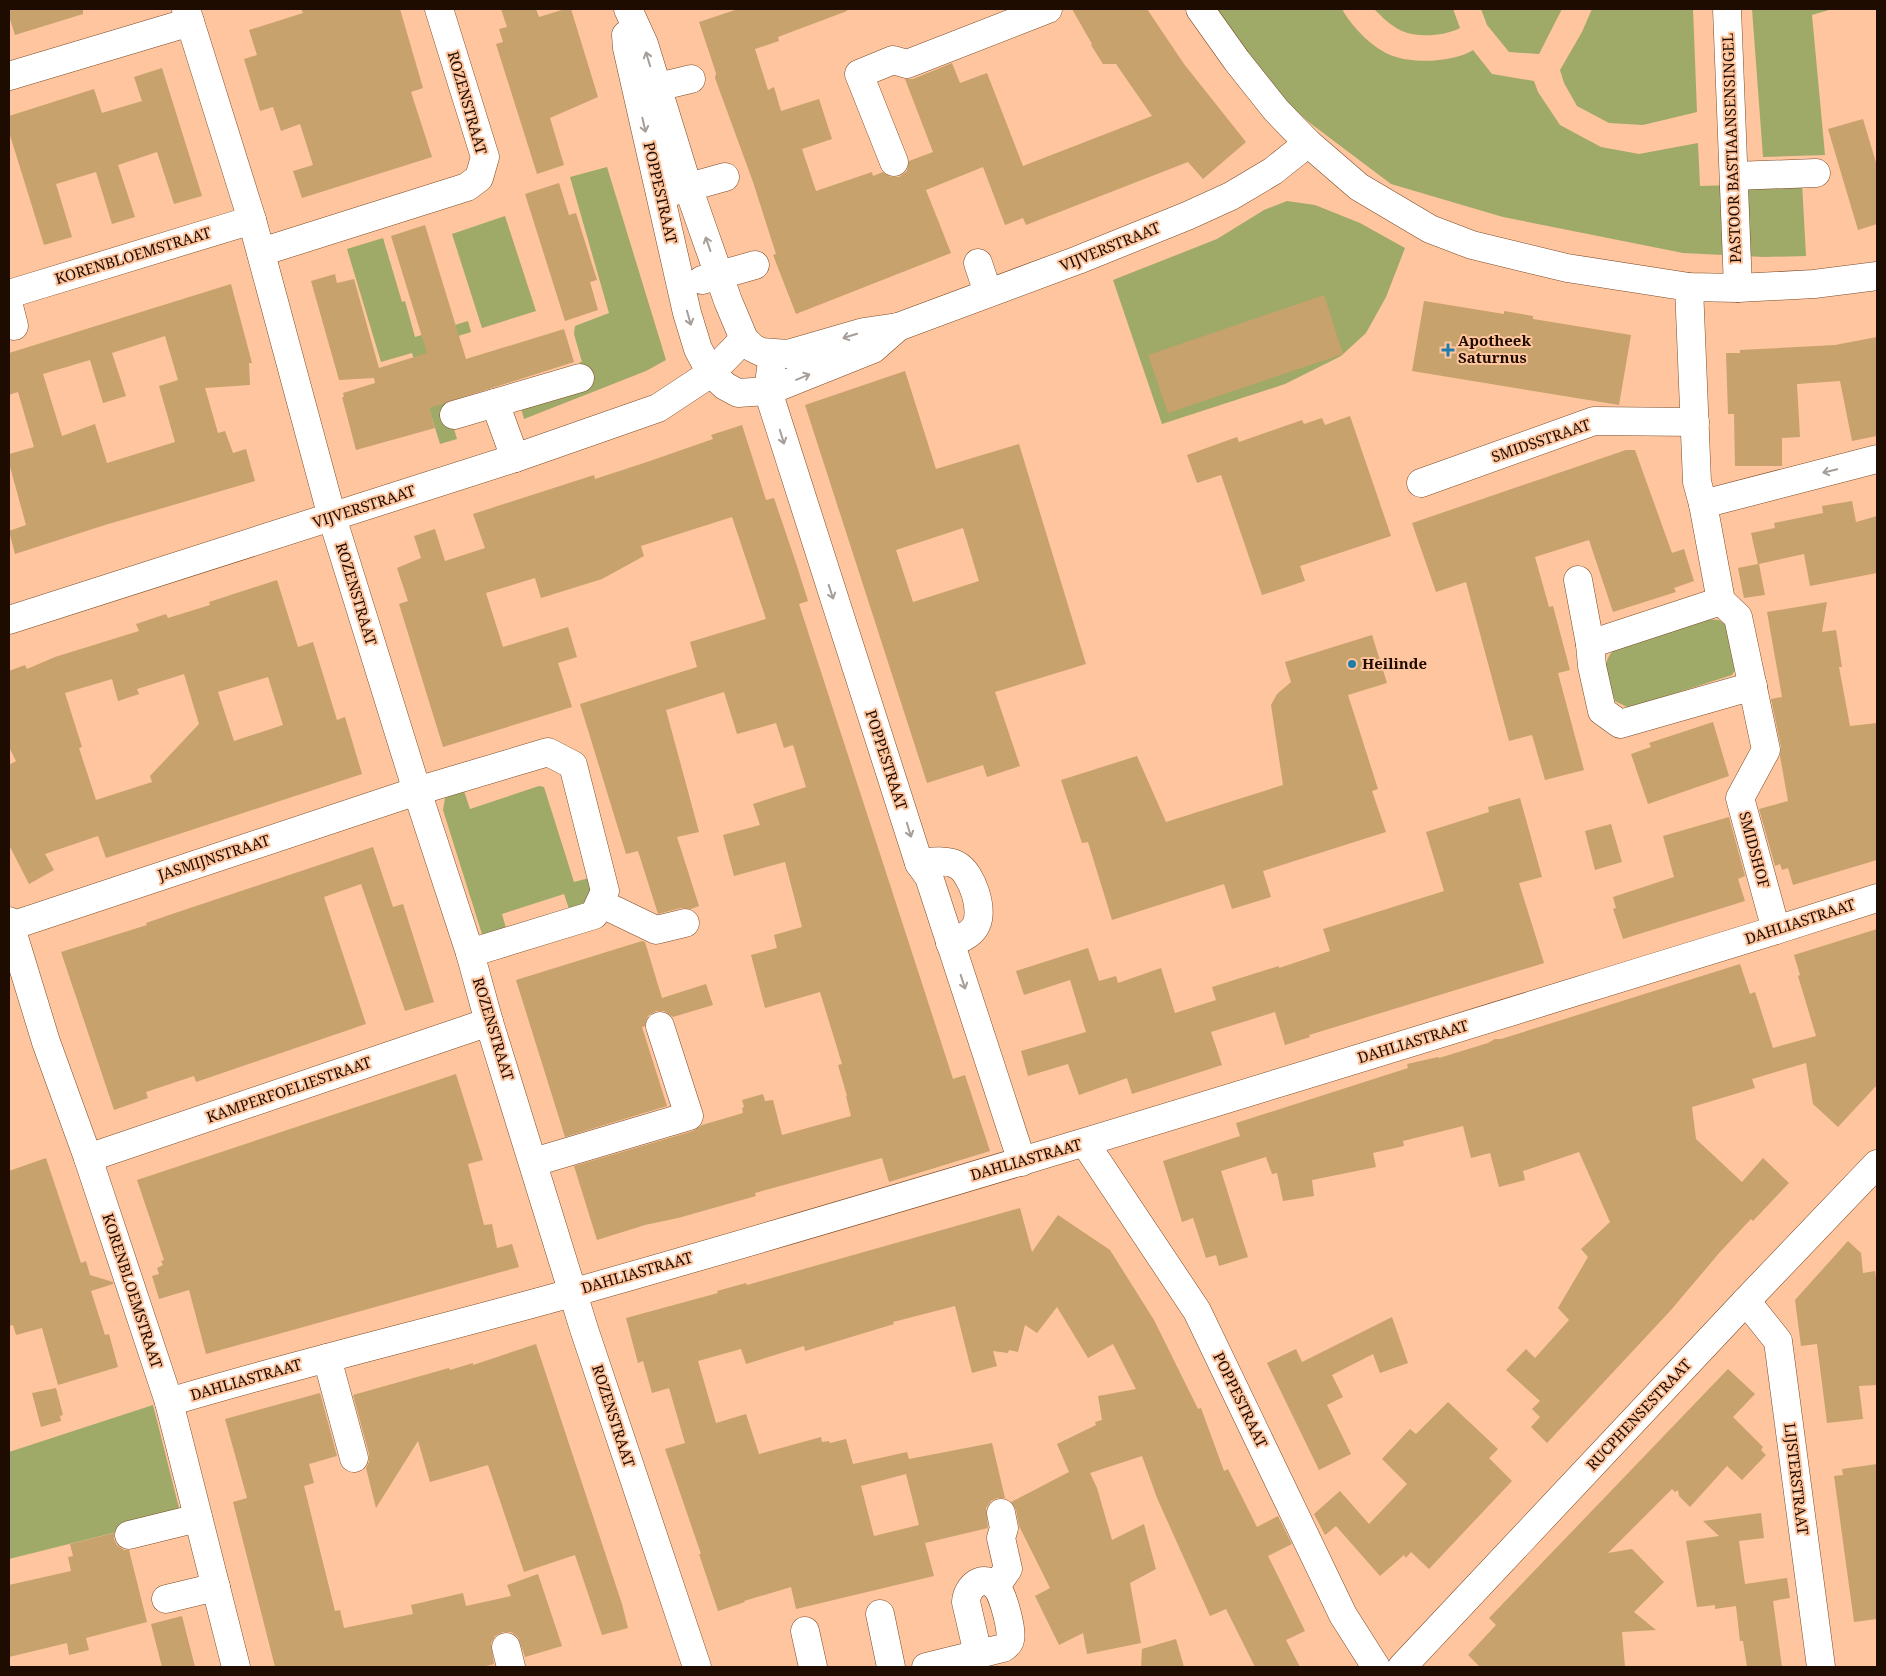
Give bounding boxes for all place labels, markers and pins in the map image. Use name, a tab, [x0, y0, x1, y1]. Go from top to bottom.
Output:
place label: Apotheek Saturnus	[1458, 330, 1531, 367]
marker: Apotheek Saturnus	[1442, 344, 1454, 356]
place label: Heilinde	[1362, 653, 1427, 673]
marker: Heilinde	[1346, 658, 1358, 670]

